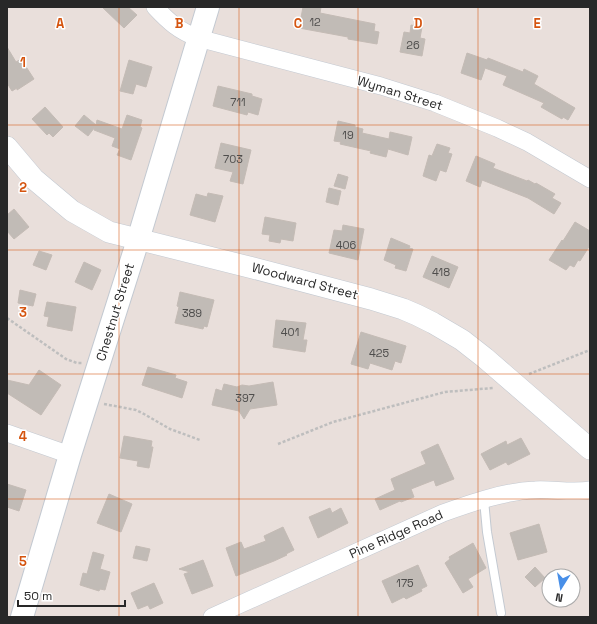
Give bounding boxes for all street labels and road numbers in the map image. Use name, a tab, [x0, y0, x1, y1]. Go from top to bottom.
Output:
street label: Wyman Street	[355, 72, 445, 114]
street label: Woodward Street	[250, 259, 360, 303]
street label: Chestnut Street	[92, 261, 138, 363]
street label: Pine Ridge Road	[346, 506, 446, 562]

